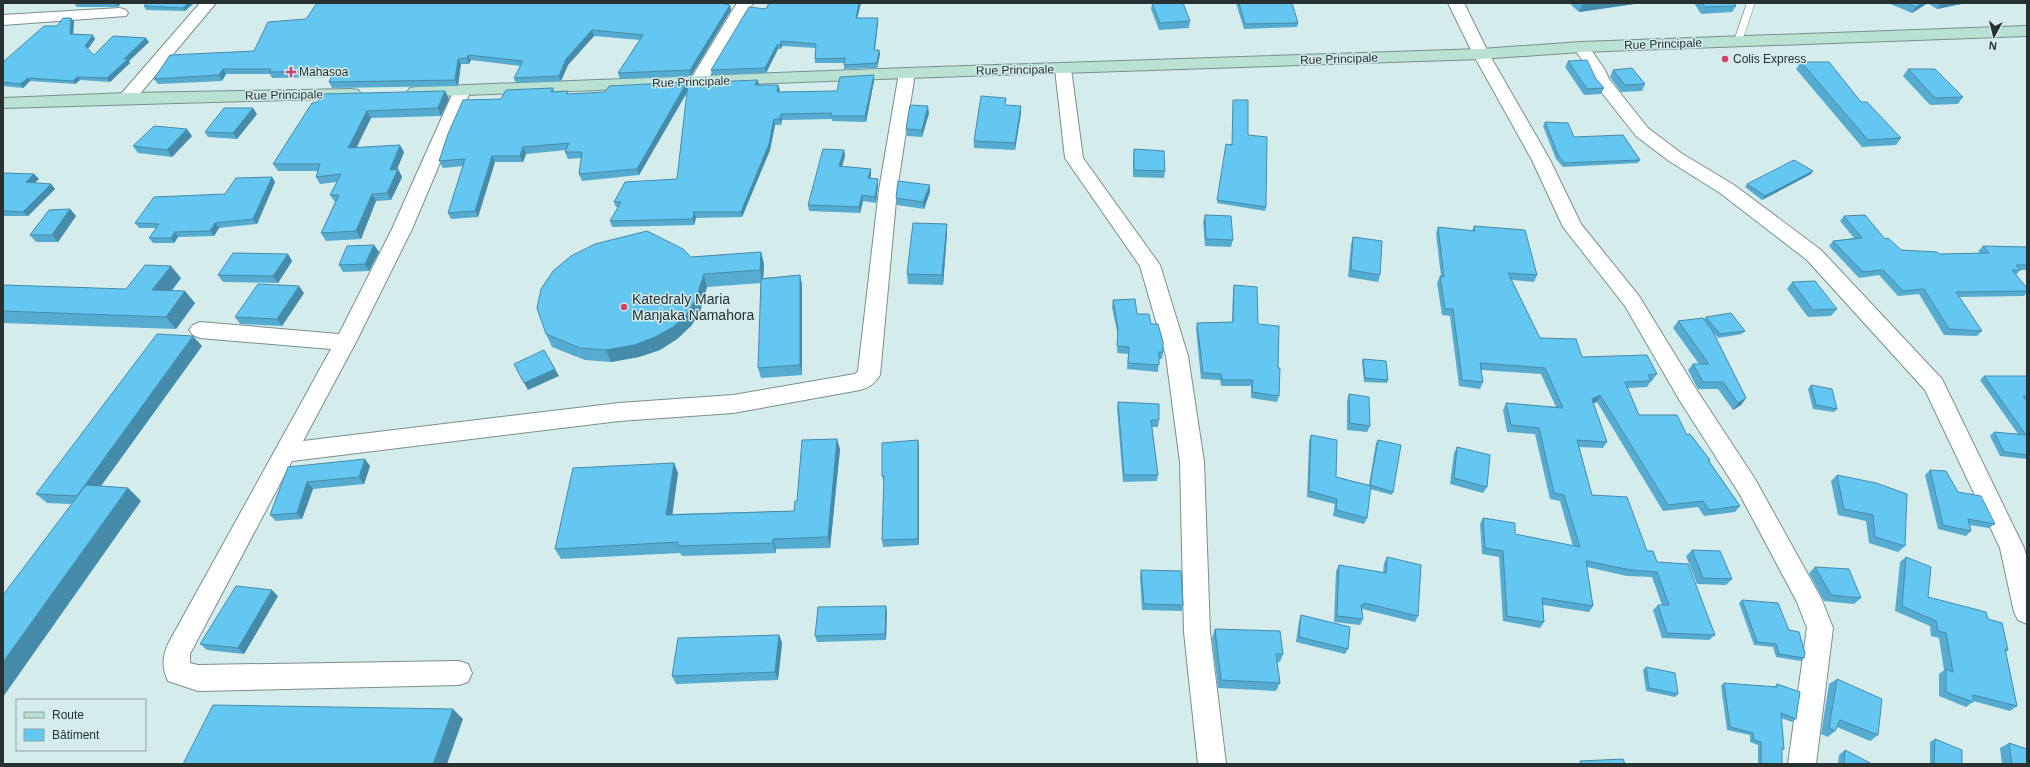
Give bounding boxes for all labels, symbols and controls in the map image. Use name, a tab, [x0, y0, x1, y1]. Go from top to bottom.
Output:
north arrow	[1974, 16, 2014, 56]
street label: Rue Principale	[1624, 36, 1703, 52]
text: N	[1988, 39, 1997, 52]
street label: Rue Principale	[1300, 51, 1379, 67]
place label: Colis Express	[1733, 52, 1806, 66]
marker: Colis Express	[1720, 54, 1730, 64]
street label: Rue Principale	[976, 62, 1054, 78]
place label: Mahasoa	[299, 65, 349, 79]
marker: Mahasoa	[286, 67, 296, 77]
street label: Rue Principale	[652, 74, 731, 90]
street label: Rue Principale	[245, 87, 323, 103]
place label: Katedraly Maria Manjaka Namahora	[632, 291, 754, 323]
marker: Katedraly Maria Manjaka Namahora	[619, 302, 629, 312]
legend	[16, 699, 146, 751]
text: Route	[52, 708, 84, 722]
text: Bâtiment	[52, 728, 100, 742]

